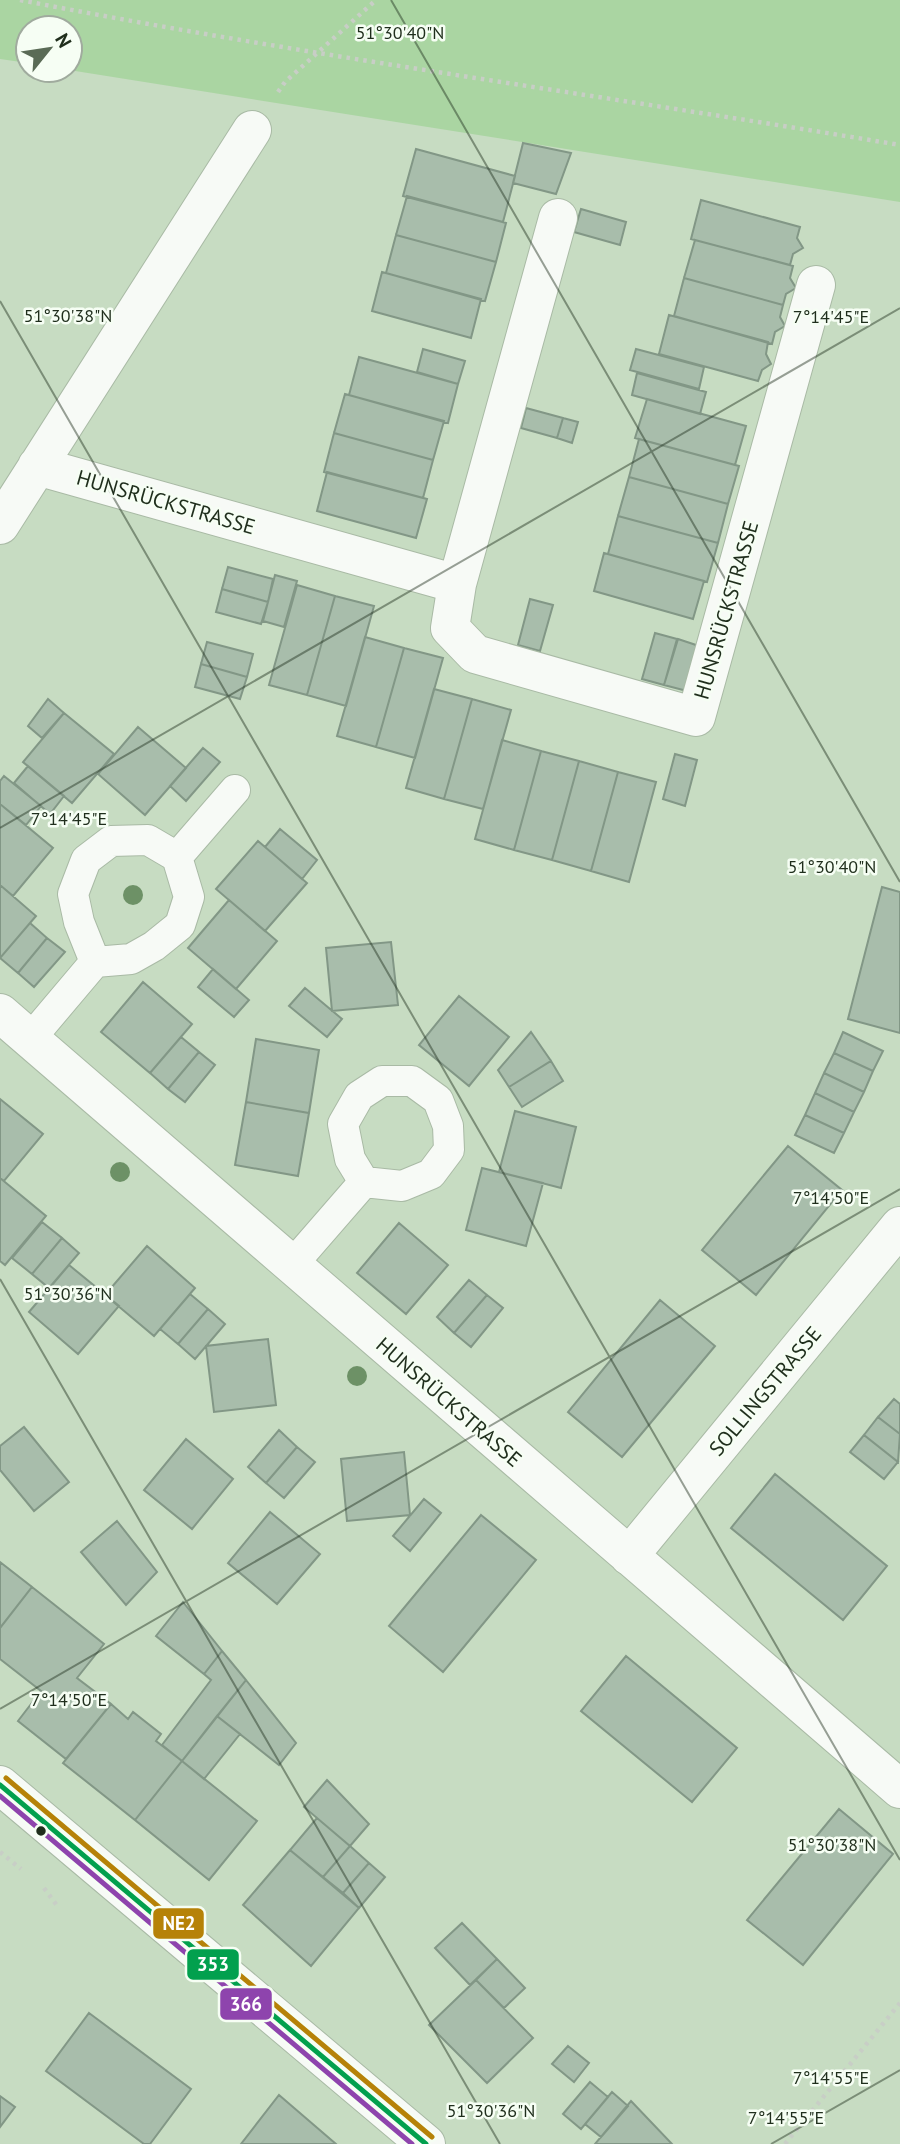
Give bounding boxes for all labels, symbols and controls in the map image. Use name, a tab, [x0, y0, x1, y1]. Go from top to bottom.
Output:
north arrow	[14, 14, 84, 84]
text: 51°30'40"N	[356, 21, 444, 44]
text: N	[50, 29, 77, 52]
text: 51°30'38"N	[24, 304, 112, 327]
text: 7°14'45"E	[793, 305, 869, 328]
street label: HUNSRÜCKSTRASSE	[74, 464, 258, 540]
street label: HUNSRÜCKSTRASSE	[688, 518, 764, 702]
text: 7°14'45"E	[31, 807, 107, 830]
text: 51°30'40"N	[788, 855, 876, 878]
text: 7°14'50"E	[793, 1186, 869, 1209]
text: 51°30'36"N	[24, 1282, 112, 1305]
street label: SOLLINGSTRASSE	[703, 1321, 827, 1461]
street label: HUNSRÜCKSTRASSE	[370, 1331, 528, 1473]
text: 7°14'50"E	[31, 1688, 107, 1711]
unlabelled marker	[34, 1824, 48, 1838]
text: 51°30'38"N	[788, 1833, 876, 1856]
line badge: NE2	[152, 1907, 205, 1940]
text: NE2	[162, 1911, 196, 1935]
line badge: 353	[186, 1948, 240, 1981]
text: 353	[197, 1952, 229, 1976]
line badge: 366	[219, 1987, 273, 2021]
text: 366	[230, 1992, 262, 2016]
text: 7°14'55"E	[793, 2066, 869, 2089]
text: 51°30'36"N	[447, 2099, 535, 2122]
text: 7°14'55"E	[748, 2106, 824, 2129]

